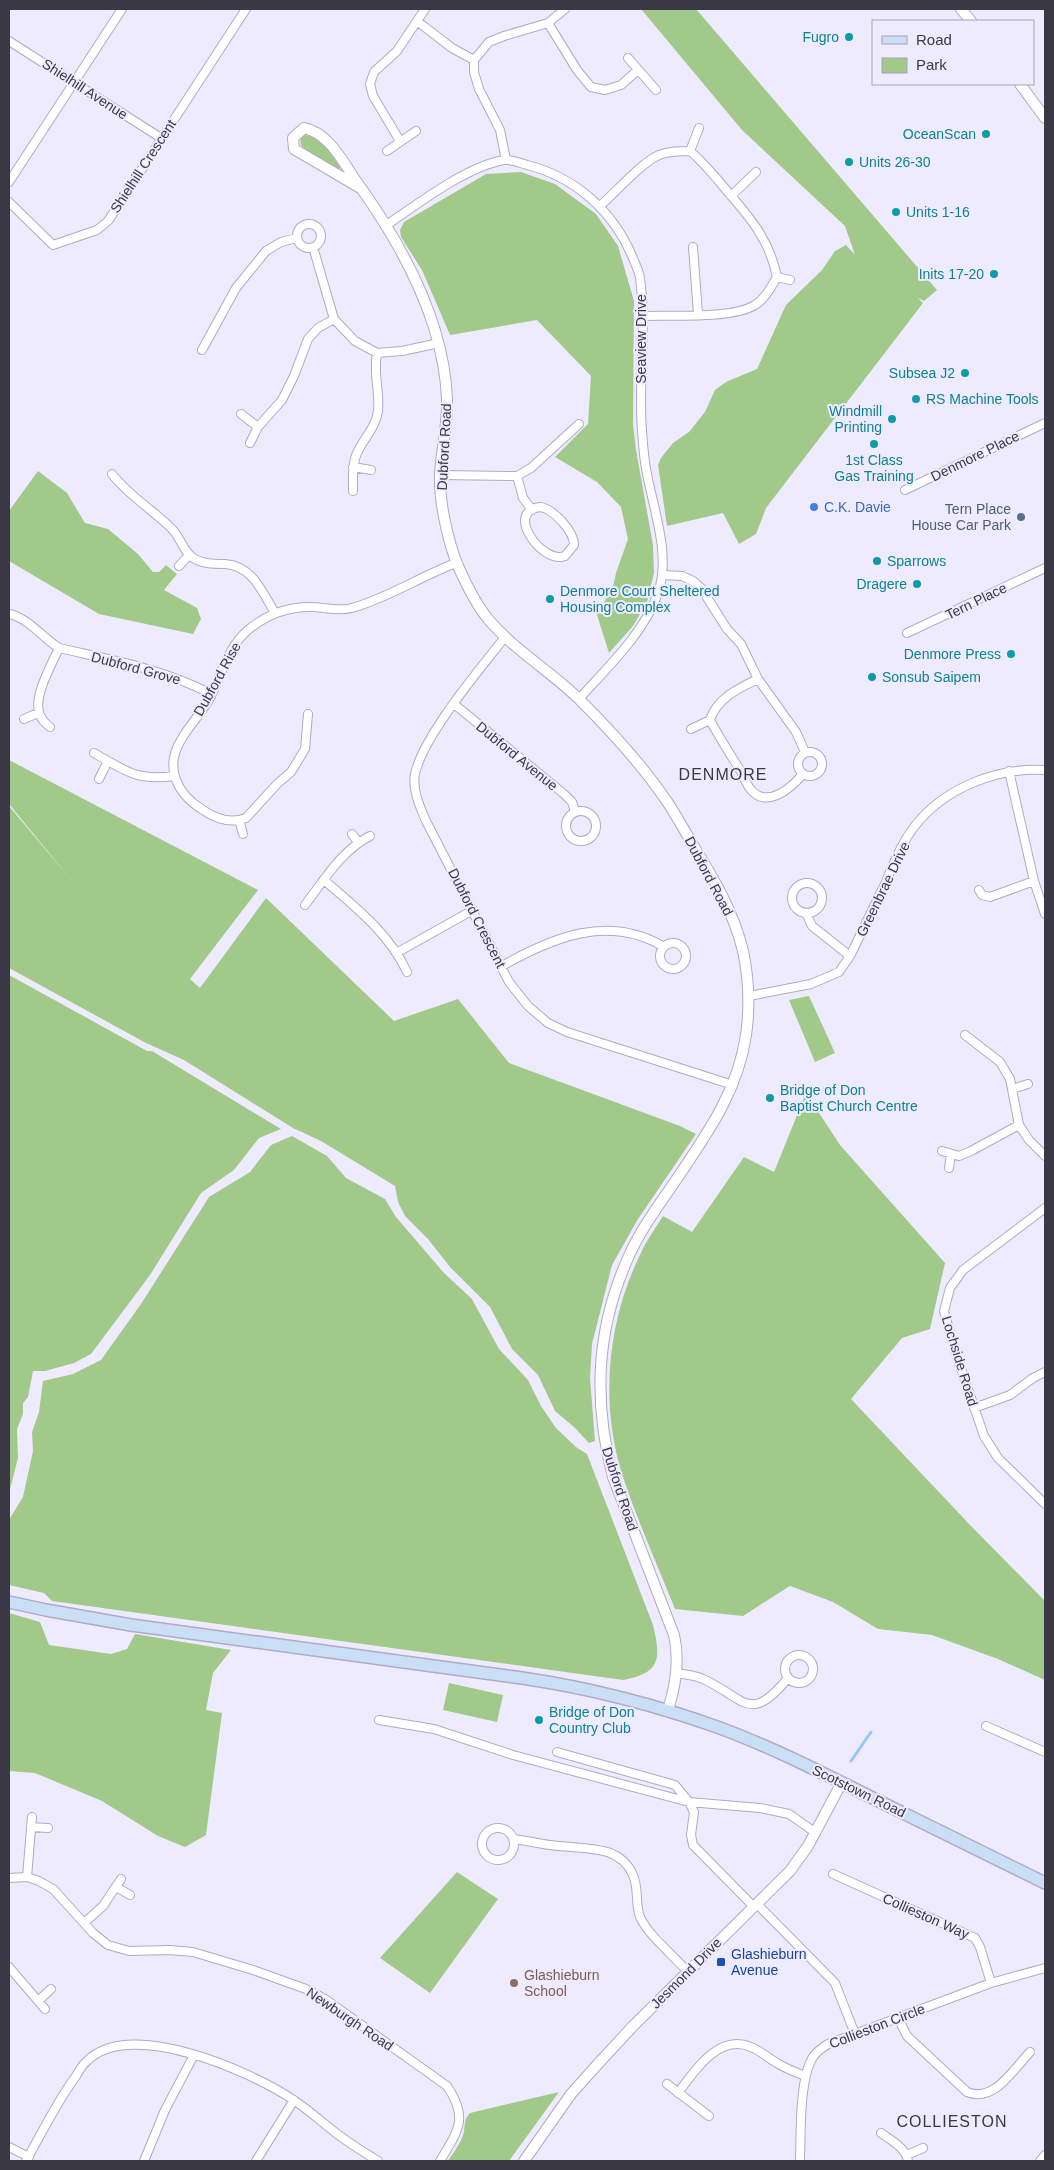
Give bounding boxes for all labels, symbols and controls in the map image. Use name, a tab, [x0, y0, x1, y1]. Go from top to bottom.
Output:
legend	[872, 20, 1034, 85]
place label: Fugro	[802, 29, 839, 45]
marker: Fugro	[843, 31, 855, 43]
text: Road	[916, 31, 952, 48]
street label: Shielhill Avenue	[39, 55, 131, 123]
text: Park	[916, 56, 947, 73]
street label: Shielhill Crescent	[107, 116, 179, 216]
place label: OceanScan	[903, 126, 976, 142]
marker: OceanScan	[980, 128, 992, 140]
place label: Units 26-30	[859, 154, 931, 170]
marker: Units 26-30	[843, 156, 855, 168]
place label: Units 1-16	[906, 204, 970, 220]
marker: Units 1-16	[890, 206, 902, 218]
place label: Inits 17-20	[919, 266, 984, 282]
marker: Inits 17-20	[988, 268, 1000, 280]
street label: Seaview Drive	[633, 294, 649, 384]
place label: Subsea J2	[889, 365, 955, 381]
marker: Subsea J2	[959, 367, 971, 379]
place label: RS Machine Tools	[926, 391, 1039, 407]
marker: RS Machine Tools	[910, 393, 922, 405]
street label: Dubford Road	[434, 403, 454, 491]
place label: Windmill Printing	[829, 403, 882, 435]
marker: Windmill Printing	[886, 413, 898, 425]
street label: Denmore Place	[928, 428, 1022, 484]
marker: 1st Class Gas Training	[868, 438, 880, 450]
place label: 1st Class Gas Training	[834, 452, 914, 484]
place label: C.K. Davie	[824, 499, 891, 515]
marker: C.K. Davie	[808, 501, 820, 513]
place label: Tern Place House Car Park	[911, 501, 1012, 533]
marker: Tern Place House Car Park	[1015, 511, 1027, 523]
place label: Sparrows	[887, 553, 946, 569]
marker: Sparrows	[871, 555, 883, 567]
place label: Dragere	[856, 576, 907, 592]
marker: Dragere	[911, 578, 923, 590]
street label: Tern Place	[943, 579, 1009, 623]
place label: Denmore Court Sheltered Housing Complex	[560, 583, 720, 615]
marker: Denmore Court Sheltered Housing Complex	[544, 593, 556, 605]
street label: Dubford Rise	[190, 639, 244, 719]
place label: Denmore Press	[904, 646, 1001, 662]
street label: Dubford Grove	[90, 648, 183, 688]
marker: Denmore Press	[1005, 648, 1017, 660]
place label: Sonsub Saipem	[882, 669, 981, 685]
marker: Sonsub Saipem	[866, 671, 878, 683]
street label: Dubford Avenue	[473, 718, 561, 794]
district label: DENMORE	[679, 766, 767, 783]
street label: Dubford Road	[681, 834, 737, 918]
street label: Greenbrae Drive	[853, 839, 913, 939]
street label: Dubford Crescent	[445, 865, 509, 971]
place label: Bridge of Don Baptist Church Centre	[780, 1082, 918, 1114]
marker: Bridge of Don Baptist Church Centre	[764, 1092, 776, 1104]
street label: Lochside Road	[939, 1314, 981, 1408]
street label: Dubford Road	[599, 1445, 641, 1533]
place label: Bridge of Don Country Club	[549, 1704, 635, 1736]
marker: Bridge of Don Country Club	[533, 1714, 545, 1726]
street label: Scotstown Road	[810, 1761, 908, 1821]
street label: Collieston Way	[880, 1890, 972, 1942]
street label: Jesmond Drive	[647, 1934, 725, 2012]
place label: Glashieburn Avenue	[731, 1946, 807, 1978]
marker: Glashieburn Avenue	[715, 1956, 727, 1968]
place label: Glashieburn School	[524, 1967, 600, 1999]
marker: Glashieburn School	[508, 1977, 520, 1989]
street label: Newburgh Road	[304, 1984, 396, 2054]
street label: Collieston Circle	[827, 2000, 927, 2052]
district label: COLLIESTON	[896, 2113, 1008, 2130]

